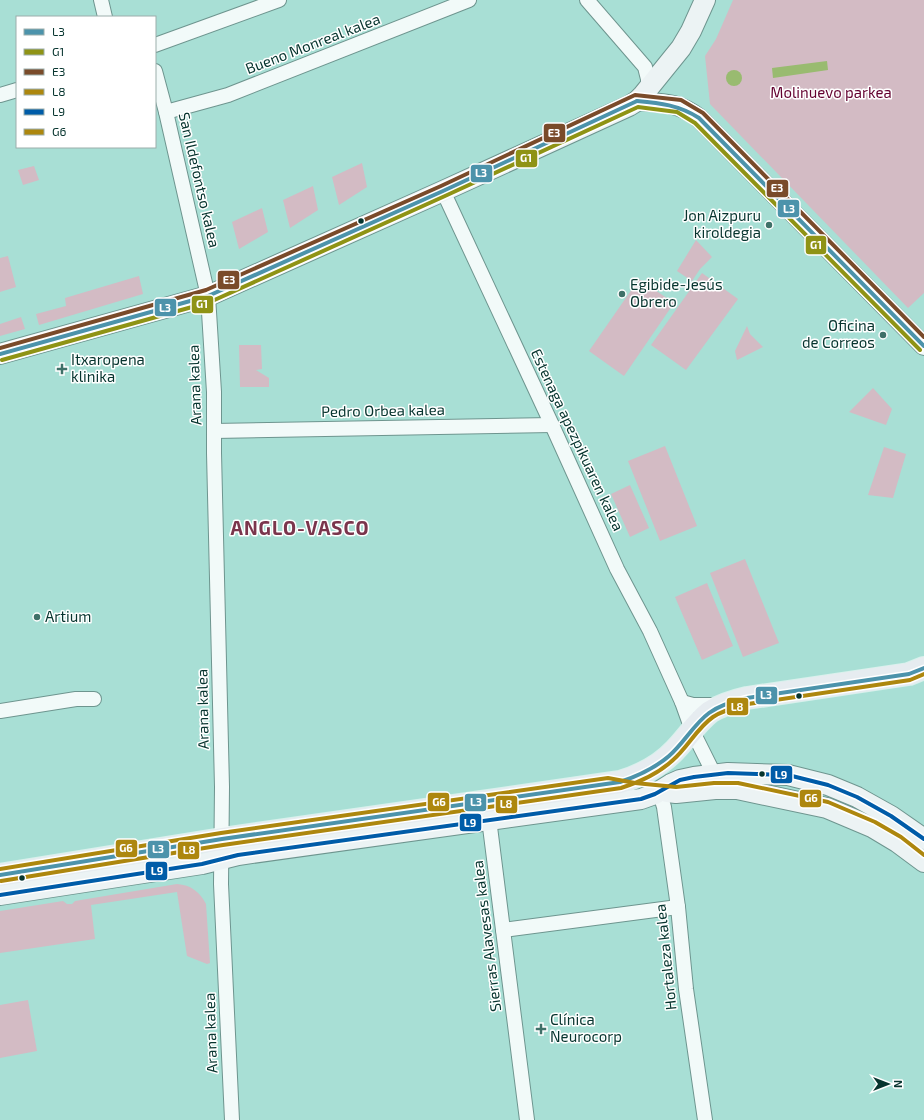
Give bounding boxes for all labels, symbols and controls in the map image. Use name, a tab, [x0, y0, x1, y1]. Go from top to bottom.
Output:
street label: Bueno Monreal kalea	[243, 9, 383, 77]
legend	[16, 16, 156, 148]
text: L3	[52, 24, 65, 38]
text: G1	[52, 44, 64, 58]
text: E3	[52, 64, 65, 78]
park label: Molinuevo parkea	[770, 83, 892, 101]
text: L8	[52, 84, 65, 98]
text: L9	[52, 104, 65, 118]
street label: San Ildefontso kalea	[176, 110, 224, 249]
line badge: E3	[543, 123, 566, 143]
text: G6	[52, 124, 67, 138]
text: E3	[548, 126, 560, 139]
line badge: G1	[515, 149, 538, 168]
text: G1	[520, 151, 532, 164]
line badge: L3	[470, 164, 493, 183]
text: L3	[475, 166, 487, 179]
line badge: E3	[766, 179, 789, 198]
text: E3	[771, 181, 783, 194]
line badge: L3	[777, 199, 800, 218]
text: L3	[783, 202, 795, 215]
place label: Jon Aizpuru kiroldegia	[683, 206, 761, 241]
unlabelled marker	[356, 216, 366, 226]
marker: Jon Aizpuru kiroldegia	[764, 220, 774, 230]
line badge: G1	[805, 235, 827, 255]
text: G1	[810, 238, 822, 251]
line badge: E3	[217, 270, 240, 290]
text: E3	[223, 273, 235, 286]
place label: Egibide-Jesús Obrero	[630, 275, 723, 310]
marker: Egibide-Jesús Obrero	[617, 289, 627, 299]
line badge: G1	[191, 295, 214, 314]
text: G1	[196, 297, 208, 310]
line badge: L3	[154, 298, 177, 317]
text: L3	[159, 301, 171, 314]
place label: Oficina de Correos	[802, 316, 875, 351]
marker: Oficina de Correos	[878, 330, 888, 340]
street label: Arana kalea	[184, 344, 204, 426]
street label: Estenaga apezpikuaren kalea	[528, 346, 628, 533]
place label: Itxaropena klinika	[71, 350, 145, 385]
marker: Itxaropena klinika	[56, 363, 68, 375]
street label: Pedro Orbea kalea	[321, 400, 445, 420]
district label: ANGLO-VASCO	[230, 516, 370, 539]
place label: Artium	[45, 607, 91, 625]
marker: Artium	[32, 612, 42, 622]
street label: Arana kalea	[192, 669, 212, 749]
line badge: L3	[755, 686, 778, 705]
text: L3	[760, 688, 772, 701]
unlabelled marker	[794, 691, 804, 701]
line badge: L8	[726, 697, 749, 716]
text: L8	[731, 700, 744, 713]
line badge: L9	[770, 765, 793, 784]
text: L9	[775, 768, 787, 781]
unlabelled marker	[757, 769, 767, 779]
line badge: G6	[799, 789, 822, 808]
text: G6	[804, 791, 818, 804]
line badge: G6	[427, 792, 450, 812]
line badge: L3	[464, 793, 487, 812]
text: G6	[432, 795, 446, 808]
text: L3	[470, 795, 482, 808]
line badge: L8	[495, 795, 518, 814]
text: L8	[500, 797, 513, 810]
line badge: L9	[459, 813, 482, 832]
text: L9	[464, 816, 476, 829]
line badge: G6	[115, 839, 138, 858]
line badge: L3	[147, 840, 170, 859]
text: G6	[119, 841, 133, 854]
line badge: L8	[177, 841, 200, 860]
text: L3	[152, 842, 164, 855]
text: L8	[183, 843, 196, 856]
street label: Sierras Alavesas kalea	[468, 859, 504, 1013]
line badge: L9	[145, 861, 168, 881]
text: L9	[151, 864, 163, 877]
unlabelled marker	[17, 873, 27, 883]
street label: Hortaleza kalea	[650, 903, 680, 1011]
street label: Arana kalea	[200, 992, 220, 1074]
place label: Clínica Neurocorp	[550, 1010, 622, 1045]
marker: Clínica Neurocorp	[535, 1023, 547, 1035]
north arrow	[868, 1064, 908, 1104]
text: N	[892, 1080, 905, 1088]

